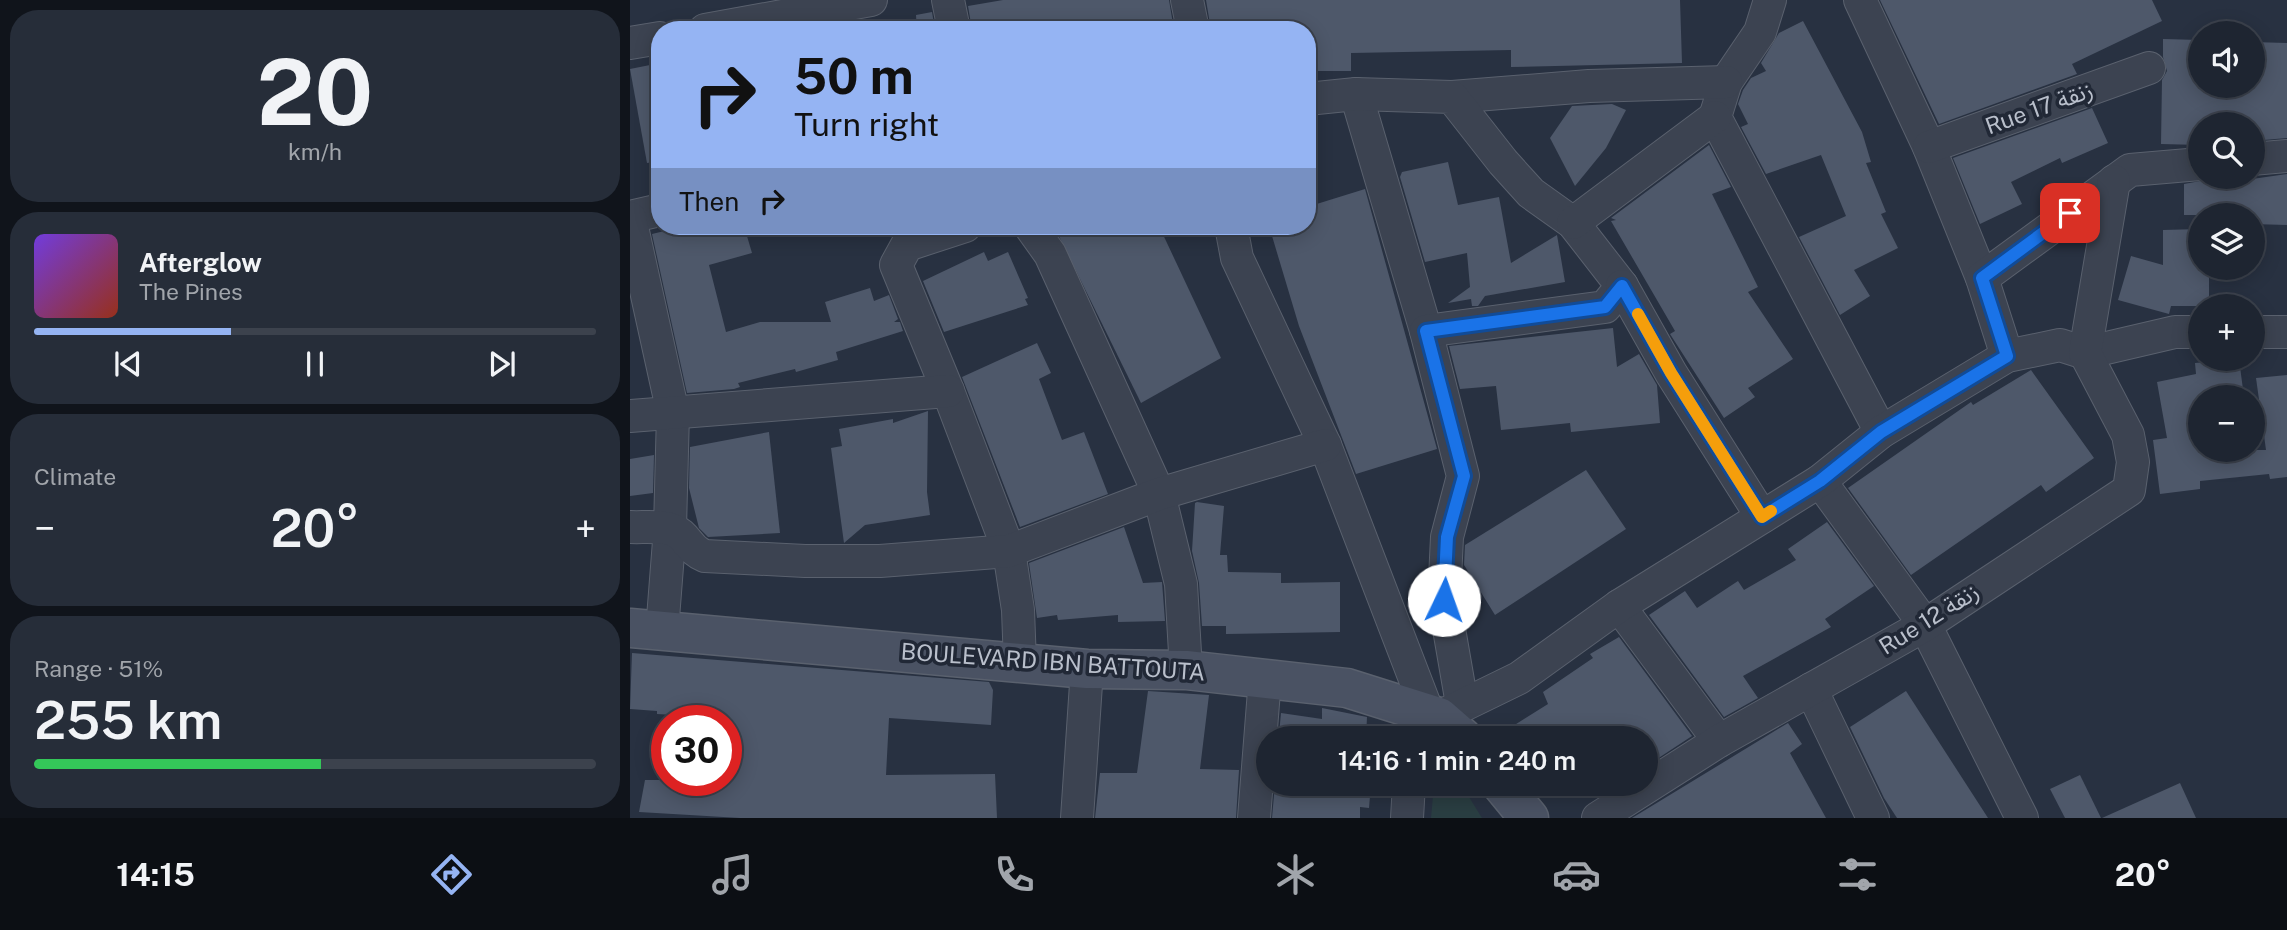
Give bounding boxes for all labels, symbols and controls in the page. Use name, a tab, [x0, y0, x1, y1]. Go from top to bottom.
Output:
map controls	[2188, 21, 2265, 462]
button: sound	[2188, 21, 2265, 98]
text: 20	[257, 39, 373, 145]
text: 50 m	[794, 47, 914, 105]
icon: right	[679, 49, 770, 140]
street label: Rue 17 زنقة	[1981, 76, 2097, 140]
text: Turn right	[794, 106, 939, 143]
button: search	[2188, 112, 2265, 189]
text: km/h	[288, 138, 342, 165]
icon: right	[753, 182, 791, 220]
pin	[2040, 183, 2100, 243]
text: Then	[679, 186, 739, 217]
icon: arrive	[2051, 194, 2089, 232]
button: layers	[2188, 203, 2265, 280]
text: Afterglow	[139, 247, 262, 278]
text: The Pines	[139, 278, 243, 305]
button: +	[2188, 294, 2265, 371]
icon: previous	[109, 345, 147, 383]
icon: pause	[296, 345, 334, 383]
icon: next	[483, 345, 521, 383]
button: −	[2188, 385, 2265, 462]
text: Climate	[34, 463, 116, 490]
text: 20°	[270, 498, 360, 559]
text: −	[34, 506, 55, 551]
text: +	[575, 506, 596, 551]
position arrow	[1407, 563, 1481, 637]
street label: Rue 12 زنقة	[1874, 577, 1984, 661]
street label: BOULEVARD IBN BATTOUTA	[900, 637, 1206, 686]
text: Range · 51%	[34, 655, 163, 682]
text: 255 km	[34, 690, 222, 751]
speed limit sign: 30	[651, 705, 742, 796]
text: 14:16 · 1 min · 240 m	[1338, 745, 1576, 776]
icon: directions	[427, 850, 476, 899]
icon: music	[708, 850, 757, 899]
icon: phone	[990, 850, 1039, 899]
icon: climate	[1271, 850, 1320, 899]
icon: car	[1552, 850, 1601, 899]
icon: filters	[1833, 850, 1882, 899]
text: 14:15	[116, 856, 195, 893]
text: 20°	[2115, 856, 2171, 893]

